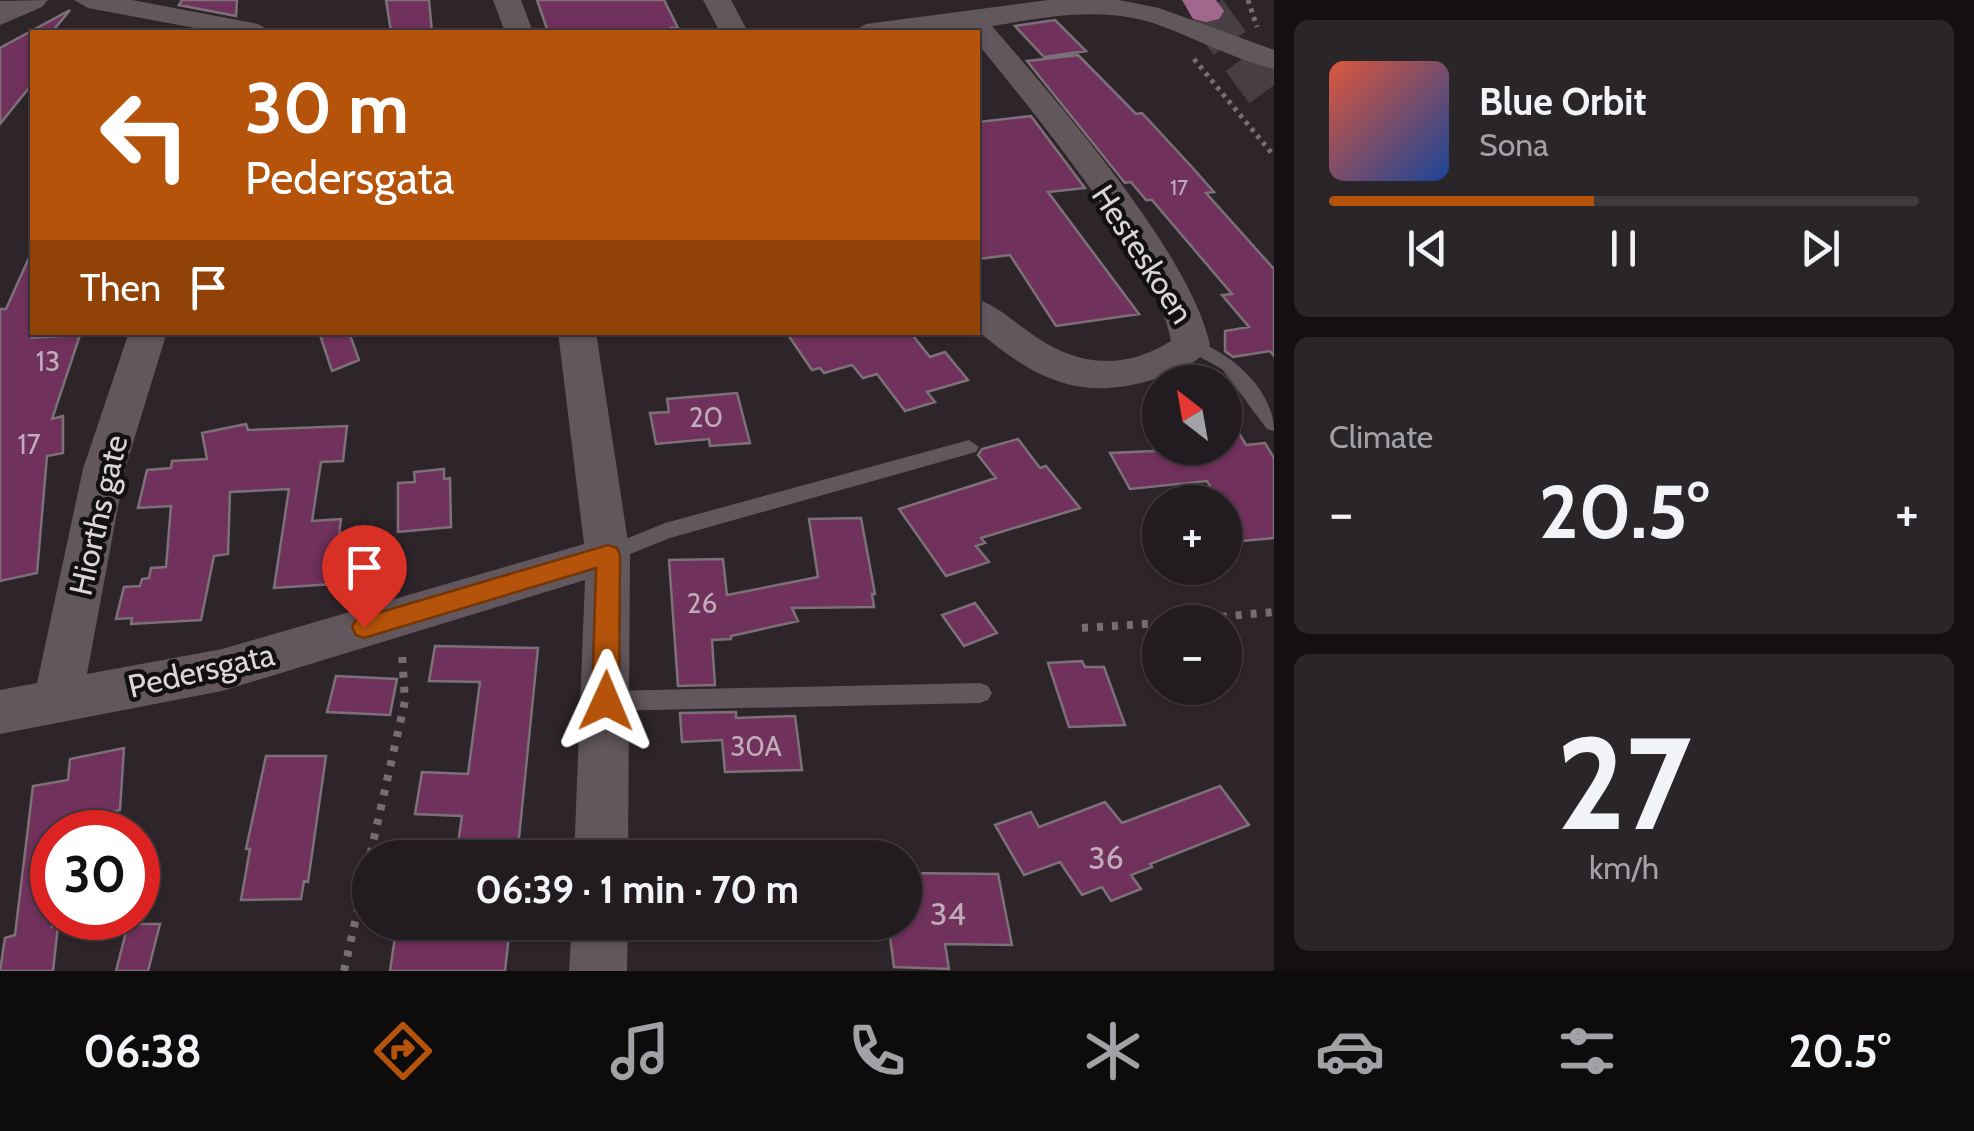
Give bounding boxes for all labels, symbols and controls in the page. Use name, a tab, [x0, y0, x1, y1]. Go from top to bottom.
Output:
text: 30 m	[245, 65, 409, 151]
icon: left	[80, 70, 210, 200]
text: Blue Orbit	[1479, 78, 1647, 125]
text: Sona	[1479, 125, 1549, 164]
text: Pedersgata	[245, 151, 454, 205]
house number: 17	[1170, 174, 1188, 201]
street label: Hesteskoen	[1084, 177, 1202, 331]
icon: previous	[1400, 221, 1455, 276]
icon: pause	[1596, 221, 1651, 276]
icon: next	[1793, 221, 1848, 276]
icon: arrive	[181, 260, 236, 315]
text: Then	[80, 264, 161, 311]
house number: 13	[36, 344, 60, 378]
north arrow	[1142, 365, 1242, 465]
map controls	[1142, 365, 1242, 705]
house number: 20	[689, 400, 723, 434]
text: Climate	[1329, 417, 1433, 456]
house number: 17	[17, 427, 41, 461]
street label: Hiorths gate	[61, 431, 135, 599]
text: 20.5°	[1539, 466, 1709, 557]
text: −	[1329, 479, 1353, 546]
text: +	[1895, 479, 1919, 546]
button: +	[1142, 485, 1242, 585]
pin	[322, 525, 407, 628]
icon: arrive	[337, 540, 392, 595]
house number: 26	[687, 586, 717, 620]
button: −	[1142, 605, 1242, 705]
street label: Pedersgata	[124, 634, 279, 706]
position arrow	[554, 649, 658, 753]
text: 27	[1556, 704, 1692, 862]
house number: 30A	[730, 729, 783, 763]
speed limit sign: 30	[30, 810, 160, 940]
house number: 36	[1088, 838, 1124, 877]
text: km/h	[1589, 848, 1659, 887]
text: 06:39 · 1 min · 70 m	[475, 866, 799, 913]
house number: 34	[930, 894, 966, 933]
icon: directions	[368, 1016, 438, 1086]
icon: music	[605, 1016, 675, 1086]
icon: phone	[842, 1016, 912, 1086]
icon: climate	[1078, 1016, 1148, 1086]
icon: car	[1315, 1016, 1385, 1086]
icon: filters	[1552, 1016, 1622, 1086]
text: 06:38	[83, 1024, 202, 1078]
text: 20.5°	[1788, 1024, 1891, 1078]

